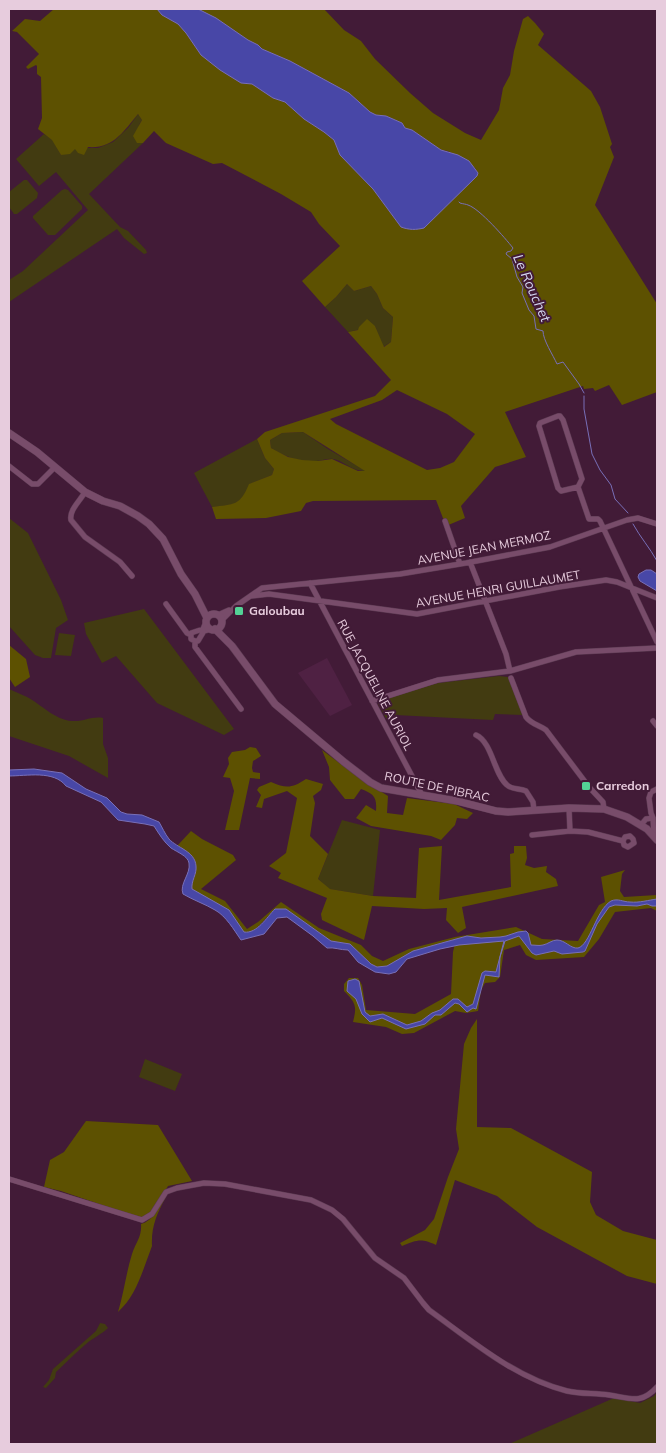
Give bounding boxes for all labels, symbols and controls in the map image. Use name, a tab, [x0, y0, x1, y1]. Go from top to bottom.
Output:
water label: Le Rouchet	[509, 251, 555, 326]
street label: AVENUE JEAN MERMOZ	[416, 527, 552, 568]
street label: AVENUE HENRI GUILLAUMET	[415, 567, 582, 610]
place label: Galoubau	[249, 603, 305, 618]
marker: Galoubau	[233, 605, 245, 617]
street label: RUE JACQUELINE AURIOL	[334, 617, 417, 753]
street label: ROUTE DE PIBRAC	[383, 768, 491, 805]
place label: Carredon	[596, 778, 649, 793]
marker: Carredon	[580, 780, 592, 792]

